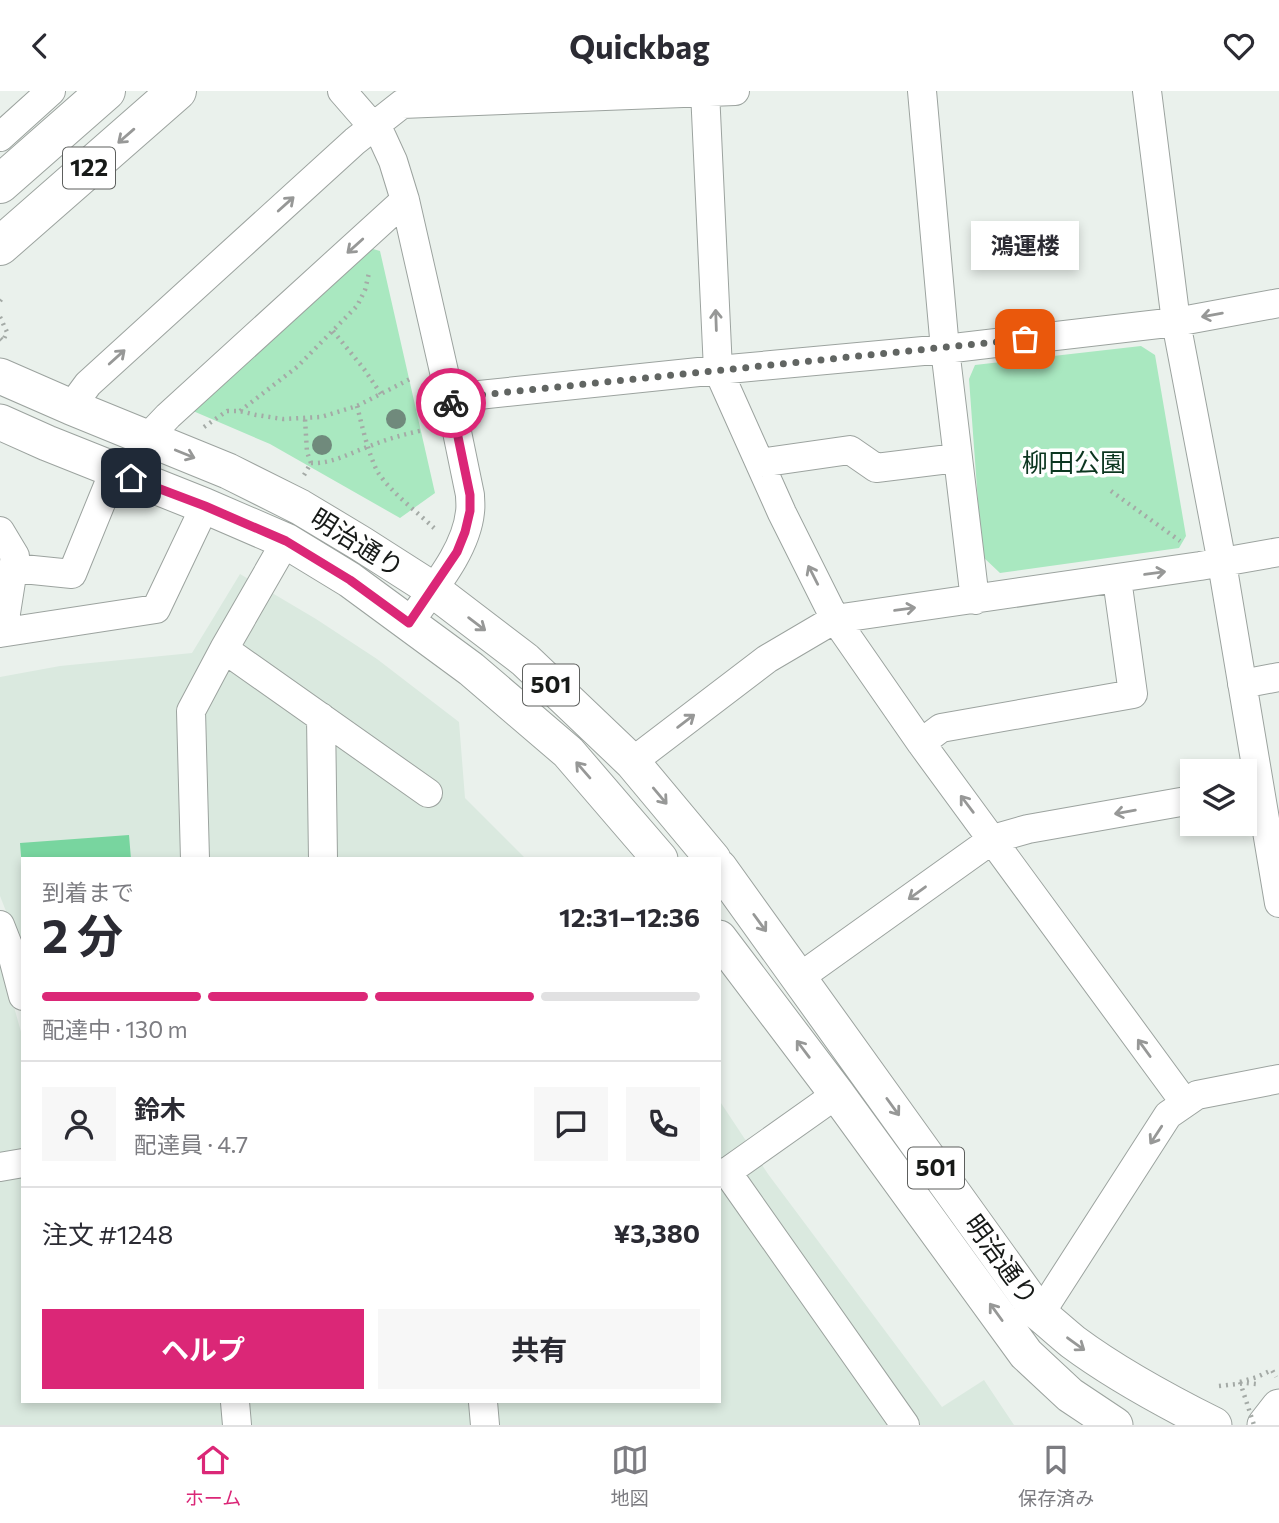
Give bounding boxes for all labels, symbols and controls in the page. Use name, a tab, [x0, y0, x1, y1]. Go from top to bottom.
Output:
text: Quickbag	[569, 26, 710, 66]
icon: back	[21, 27, 59, 65]
icon: heart	[1220, 27, 1258, 65]
one-way arrow	[117, 128, 135, 144]
road number: 122	[63, 147, 115, 189]
one-way arrow	[277, 196, 295, 212]
callout: 鴻運楼	[971, 220, 1079, 269]
text: 鴻運楼	[991, 231, 1060, 259]
one-way arrow	[347, 237, 364, 254]
one-way arrow	[709, 309, 722, 332]
pin	[995, 309, 1055, 369]
one-way arrow	[1201, 309, 1224, 323]
icon: bag	[1006, 320, 1044, 358]
one-way arrow	[108, 349, 126, 365]
courier	[416, 368, 486, 438]
icon: bike	[432, 384, 470, 422]
park label: 柳田公園	[1022, 446, 1126, 477]
pin	[101, 448, 161, 508]
one-way arrow	[173, 448, 195, 461]
icon: home	[112, 459, 150, 497]
street label: 明治通り	[305, 501, 410, 582]
one-way arrow	[806, 565, 819, 586]
one-way arrow	[1143, 566, 1166, 579]
one-way arrow	[893, 602, 916, 615]
one-way arrow	[467, 616, 486, 631]
road number: 501	[523, 665, 579, 705]
one-way arrow	[676, 713, 695, 728]
map controls	[1180, 759, 1257, 836]
button: layers	[1180, 759, 1257, 836]
one-way arrow	[575, 762, 592, 779]
one-way arrow	[652, 787, 668, 805]
one-way arrow	[960, 795, 975, 814]
one-way arrow	[1114, 806, 1136, 819]
text: 到着まで	[42, 878, 134, 906]
one-way arrow	[908, 886, 927, 900]
text: 12:31–12:36	[559, 901, 700, 932]
text: 2 分	[42, 906, 123, 962]
one-way arrow	[752, 913, 767, 931]
text: 配達中 · 130 m	[42, 1015, 188, 1043]
one-way arrow	[1137, 1039, 1152, 1058]
one-way arrow	[796, 1040, 811, 1059]
button: person	[42, 1087, 116, 1161]
button: chat	[534, 1087, 608, 1161]
button: phone	[626, 1087, 700, 1161]
text: 鈴木	[134, 1093, 186, 1124]
one-way arrow	[885, 1097, 900, 1116]
one-way arrow	[1148, 1124, 1162, 1144]
text: 配達員 · 4.7	[134, 1130, 248, 1158]
road number: 501	[908, 1147, 964, 1189]
street label: 明治通り	[959, 1208, 1045, 1310]
text: ¥3,380	[613, 1217, 700, 1248]
text: 注文 #1248	[42, 1218, 173, 1249]
one-way arrow	[988, 1303, 1003, 1322]
button: ヘルプ	[42, 1309, 364, 1389]
button: 共有	[378, 1309, 700, 1389]
one-way arrow	[1067, 1336, 1085, 1351]
tab: ホーム	[185, 1441, 241, 1510]
tab: 地図	[611, 1441, 649, 1510]
tab: 保存済み	[1018, 1441, 1094, 1510]

